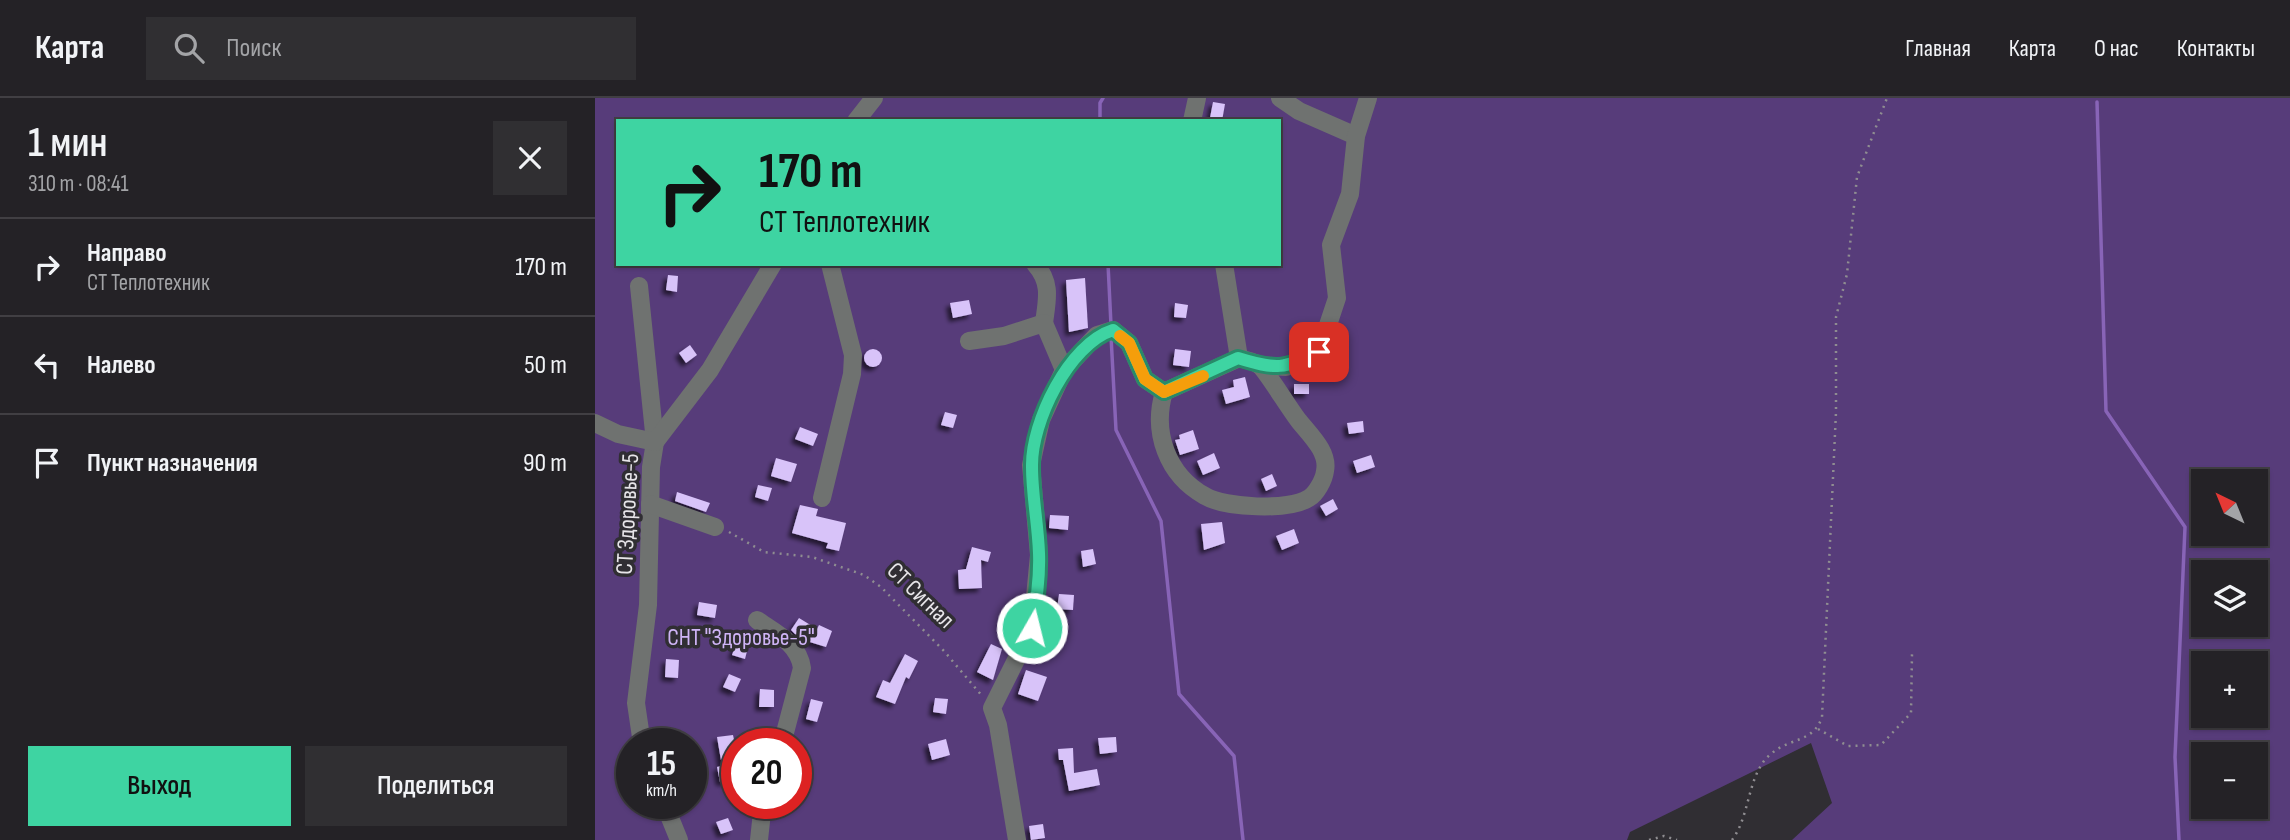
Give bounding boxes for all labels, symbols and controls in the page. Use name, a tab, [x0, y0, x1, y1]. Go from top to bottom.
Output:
search box	[146, 17, 636, 80]
text: Карта	[35, 28, 104, 68]
icon: search	[170, 29, 208, 67]
text: Поиск	[226, 33, 281, 64]
text: Главная	[1905, 34, 1971, 63]
text: Карта	[2009, 34, 2056, 63]
text: О нас	[2094, 34, 2139, 63]
text: Контакты	[2177, 34, 2255, 63]
text: 1 мин	[28, 118, 108, 169]
button: close	[493, 121, 567, 195]
text: 170 m	[759, 143, 863, 202]
icon: right	[644, 147, 735, 238]
text: 310 m · 08:41	[28, 170, 129, 198]
text: СТ Теплотехник	[759, 203, 930, 242]
text: Направо	[87, 238, 166, 269]
icon: right	[28, 248, 66, 286]
text: 170 m	[515, 252, 567, 283]
text: СТ Теплотехник	[87, 269, 210, 297]
pin	[1289, 322, 1349, 382]
icon: arrive	[1300, 333, 1338, 371]
icon: left	[28, 346, 66, 384]
text: Налево	[87, 350, 156, 381]
text: 50 m	[524, 350, 567, 381]
icon: arrive	[28, 444, 66, 482]
text: Пункт назначения	[87, 448, 258, 479]
text: 90 m	[523, 448, 567, 479]
street label: СТ Здоровье-5	[610, 453, 645, 575]
north arrow	[2191, 469, 2268, 546]
map controls	[2191, 469, 2268, 819]
street label: СТ Сигнал	[881, 556, 960, 635]
button: layers	[2191, 560, 2268, 637]
position arrow	[995, 591, 1069, 665]
park label: СНТ "Здоровье-5"	[667, 623, 815, 652]
button: +	[2191, 651, 2268, 728]
speed limit sign: 20	[721, 728, 812, 819]
button: −	[2191, 742, 2268, 819]
text: 15	[647, 743, 676, 786]
button: Выход	[28, 746, 291, 826]
button: Поделиться	[305, 746, 567, 826]
text: km/h	[646, 780, 677, 801]

